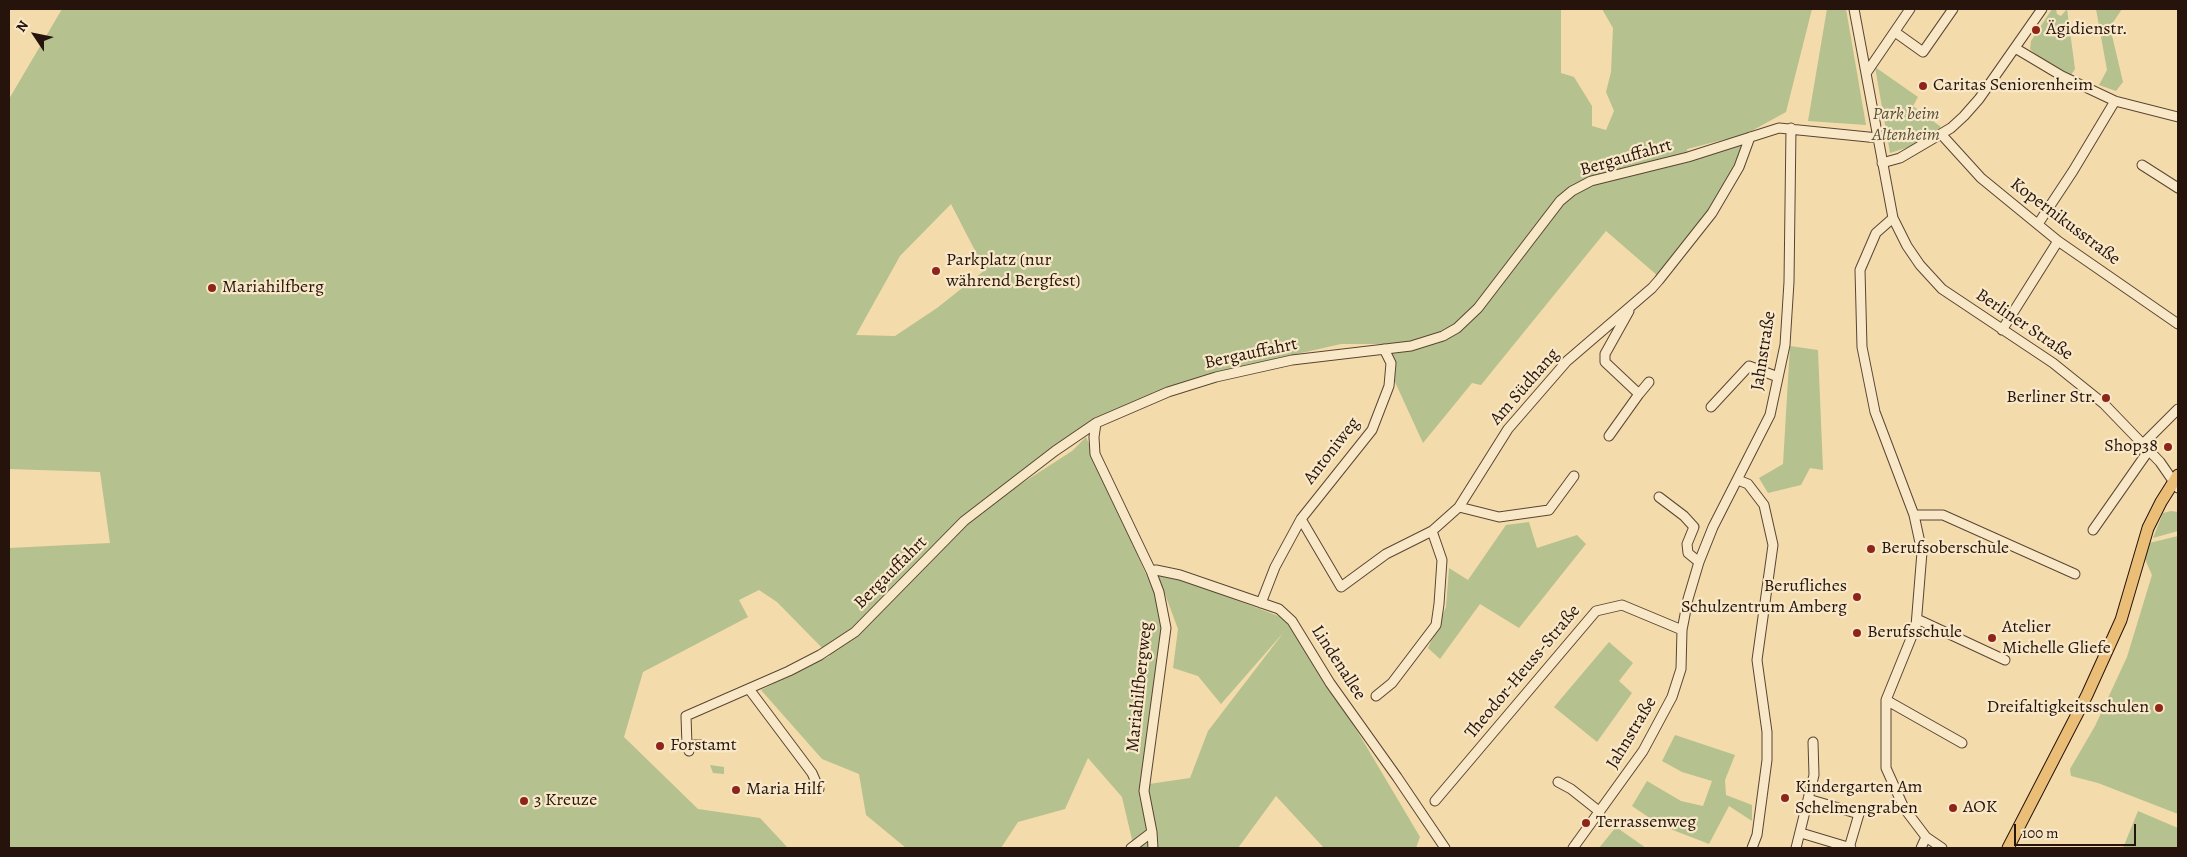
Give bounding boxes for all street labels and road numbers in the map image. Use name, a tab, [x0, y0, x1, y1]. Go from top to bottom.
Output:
street label: Bergauffahrt	[1578, 135, 1674, 181]
street label: Kopernikusstraße	[2006, 174, 2124, 270]
street label: Berliner Straße	[1971, 285, 2077, 365]
street label: Jahnstraße	[1747, 310, 1781, 392]
street label: Bergauffahrt	[1203, 334, 1299, 374]
street label: Am Südhang	[1486, 344, 1564, 430]
street label: Antoniweg	[1299, 413, 1365, 489]
street label: Bergauffahrt	[850, 532, 932, 614]
street label: Theodor-Heuss-Straße	[1461, 601, 1585, 743]
street label: Mariahilfbergweg	[1122, 621, 1158, 753]
street label: Lindenallee	[1306, 621, 1370, 705]
street label: Jahnstraße	[1602, 693, 1662, 773]

